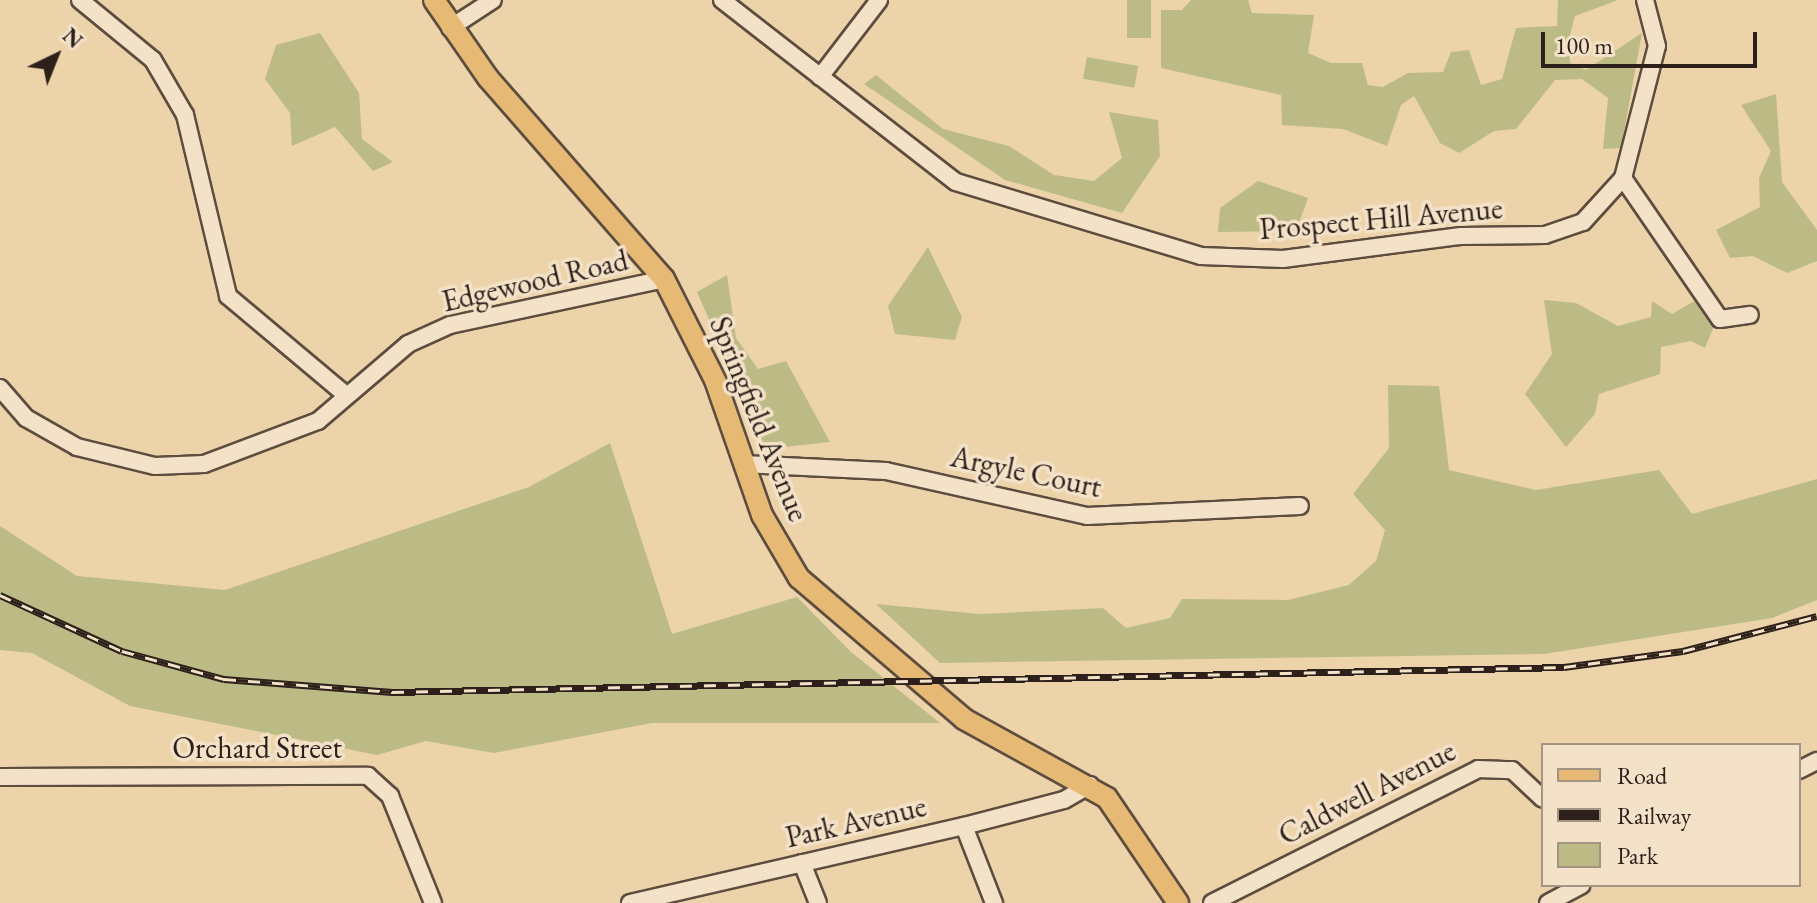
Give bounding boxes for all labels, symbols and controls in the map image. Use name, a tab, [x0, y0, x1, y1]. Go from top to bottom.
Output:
north arrow	[16, 16, 96, 96]
scale bar	[1545, 16, 1761, 66]
text: N	[56, 21, 89, 55]
text: 100 m	[1555, 30, 1613, 61]
street label: Prospect Hill Avenue	[1258, 190, 1504, 248]
street label: Edgewood Road	[439, 242, 631, 320]
street label: Springfield Avenue	[702, 311, 816, 527]
street label: Argyle Court	[947, 438, 1105, 506]
street label: Orchard Street	[172, 730, 342, 766]
street label: Caldwell Avenue	[1273, 733, 1461, 853]
legend	[1541, 743, 1801, 887]
text: Road	[1617, 760, 1667, 791]
street label: Park Avenue	[782, 788, 930, 856]
text: Railway	[1617, 800, 1691, 831]
text: Park	[1617, 840, 1658, 871]

